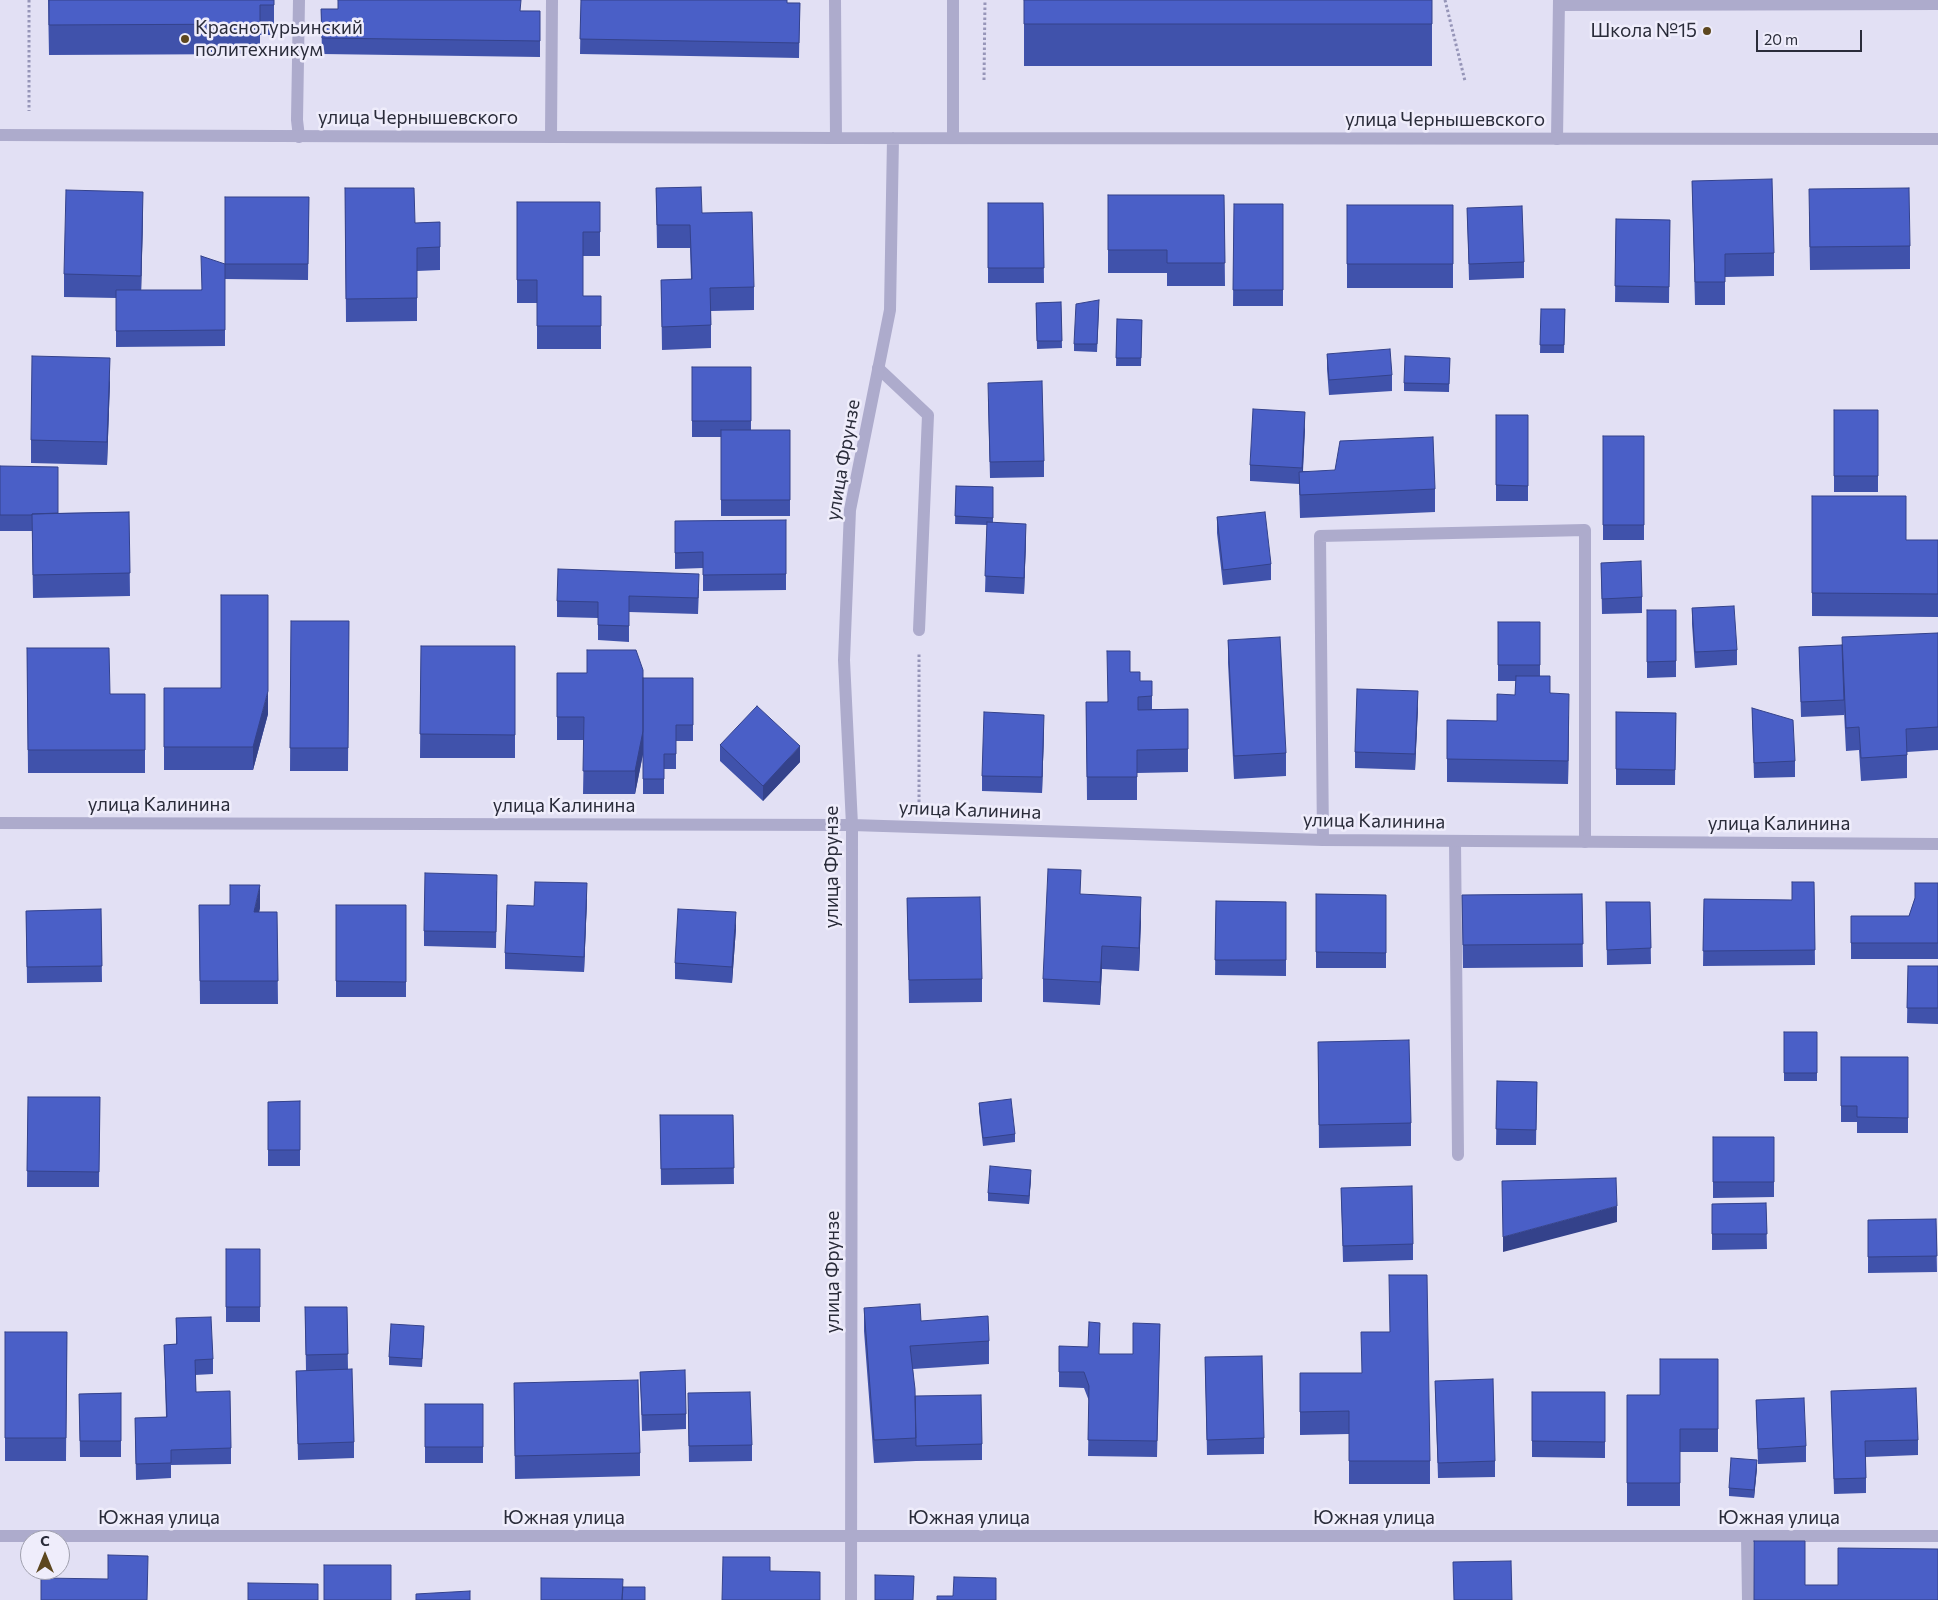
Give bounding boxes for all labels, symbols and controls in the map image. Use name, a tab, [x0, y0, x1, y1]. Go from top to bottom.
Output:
place label: Краснотурьинский политехникум	[195, 17, 363, 61]
place label: Школа №15	[1590, 20, 1697, 42]
scale bar	[1758, 20, 1864, 52]
marker: Школа №15	[1701, 25, 1713, 37]
text: 20 m	[1764, 30, 1798, 48]
marker: Краснотурьинский политехникум	[179, 33, 191, 45]
street label: улица Чернышевского	[318, 107, 518, 129]
street label: улица Чернышевского	[1345, 109, 1545, 131]
street label: улица Фрунзе	[821, 398, 865, 522]
street label: улица Калинина	[88, 794, 230, 816]
street label: улица Калинина	[493, 795, 635, 817]
street label: улица Калинина	[898, 796, 1042, 824]
street label: улица Фрунзе	[821, 806, 843, 928]
street label: улица Калинина	[1303, 808, 1445, 834]
street label: улица Калинина	[1708, 813, 1850, 835]
street label: улица Фрунзе	[822, 1211, 844, 1333]
street label: Южная улица	[98, 1507, 220, 1529]
street label: Южная улица	[503, 1507, 625, 1529]
street label: Южная улица	[908, 1507, 1030, 1529]
street label: Южная улица	[1313, 1507, 1435, 1529]
street label: Южная улица	[1718, 1507, 1840, 1529]
north arrow	[20, 1530, 70, 1580]
text: С	[40, 1532, 50, 1549]

